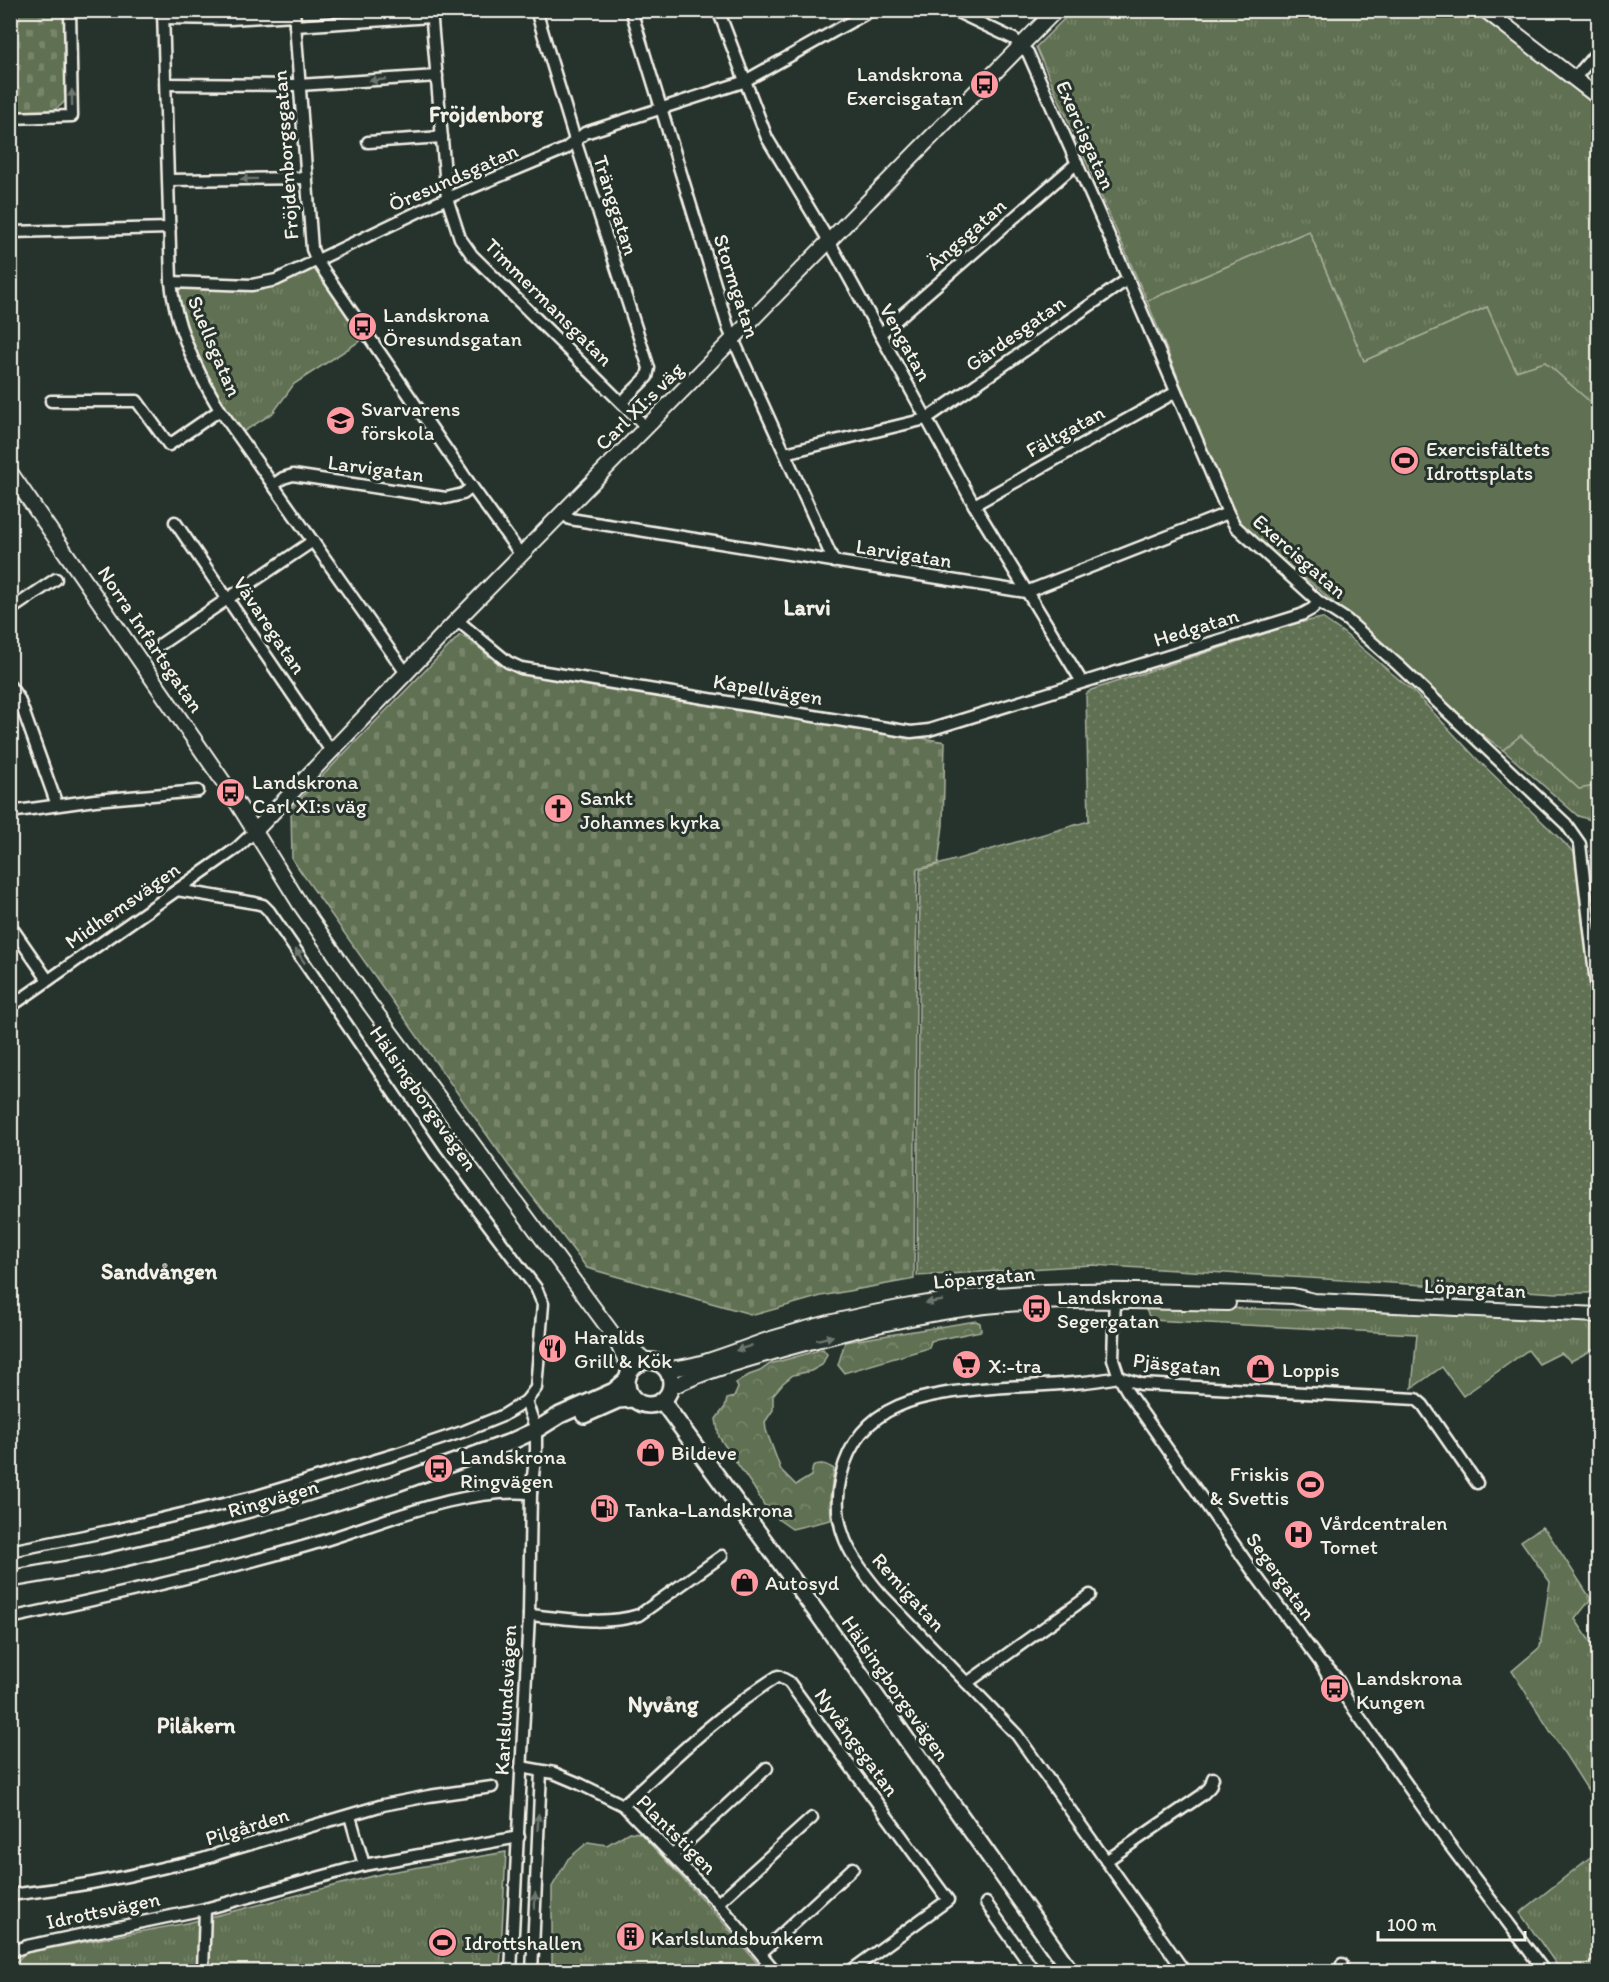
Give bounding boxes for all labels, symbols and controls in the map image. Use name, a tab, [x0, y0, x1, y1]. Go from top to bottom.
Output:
place label: Landskrona Exercisgatan	[847, 61, 963, 110]
street label: Fröjdenborgsgatan	[267, 69, 303, 241]
bus stop icon: Landskrona Exercisgatan	[968, 69, 1000, 101]
one-way arrow	[369, 75, 388, 85]
street label: Exercisgatan	[1051, 77, 1121, 193]
one-way arrow	[67, 89, 77, 108]
district label: Fröjdenborg	[429, 101, 544, 128]
street label: Öresundsgatan	[384, 137, 522, 217]
street label: Tränggatan	[588, 152, 644, 258]
one-way arrow	[239, 174, 258, 184]
street label: Ängsgatan	[921, 193, 1011, 275]
street label: Stormgatan	[708, 231, 766, 341]
street label: Timmermansgatan	[480, 233, 618, 371]
street label: Gärdesgatan	[960, 289, 1070, 377]
street label: Suellsgatan	[183, 292, 247, 400]
street label: Vengatan	[874, 299, 938, 385]
place label: Landskrona Öresundsgatan	[383, 302, 522, 351]
bus stop icon: Landskrona Öresundsgatan	[346, 310, 378, 342]
street label: Carl XI:s väg	[590, 356, 689, 455]
place label: Svarvarens förskola	[361, 396, 460, 445]
street label: Fältgatan	[1021, 399, 1109, 463]
school or university icon: Svarvarens förskola	[324, 404, 356, 436]
place label: Exercisfältets Idrottsplats	[1426, 436, 1550, 485]
sports icon: Exercisfältets Idrottsplats	[1389, 444, 1421, 476]
street label: Larvigatan	[326, 449, 426, 487]
street label: Exercisgatan	[1248, 508, 1352, 604]
street label: Larvigatan	[854, 533, 954, 573]
street label: Norra Infartsgatan	[93, 561, 209, 717]
street label: Vävaregatan	[228, 571, 312, 679]
district label: Larvi	[783, 594, 831, 621]
street label: Hedgatan	[1150, 602, 1242, 652]
street label: Kapellvägen	[711, 668, 825, 710]
place label: Landskrona Carl XI:s väg	[252, 769, 367, 818]
bus stop icon: Landskrona Carl XI:s väg	[215, 777, 247, 809]
place label: Sankt Johannes kyrka	[580, 785, 720, 834]
church icon: Sankt Johannes kyrka	[543, 793, 575, 825]
street label: Midhemsvägen	[60, 856, 184, 954]
one-way arrow	[294, 948, 306, 964]
street label: Hälsingborgsvägen	[365, 1021, 483, 1175]
district label: Sandvången	[101, 1258, 218, 1285]
street label: Löpargatan	[932, 1260, 1036, 1294]
street label: Löpargatan	[1423, 1273, 1527, 1303]
place label: Landskrona Segergatan	[1057, 1284, 1163, 1333]
bus stop icon: Landskrona Segergatan	[1020, 1292, 1052, 1324]
one-way arrow	[924, 1298, 943, 1307]
place label: Haralds Grill & Kök	[574, 1324, 672, 1373]
restaurant icon: Haralds Grill & Kök	[537, 1332, 569, 1364]
one-way arrow	[816, 1332, 834, 1342]
one-way arrow	[735, 1344, 753, 1353]
street label: Pjäsgatan	[1132, 1347, 1222, 1381]
supermarket icon: X:-tra	[951, 1349, 983, 1381]
place label: X:-tra	[988, 1353, 1042, 1378]
shop icon: Loppis	[1245, 1353, 1277, 1385]
place label: Loppis	[1282, 1357, 1340, 1382]
shop icon: Bildeve	[634, 1436, 666, 1468]
place label: Bildeve	[671, 1440, 737, 1465]
place label: Landskrona Ringvägen	[460, 1444, 566, 1493]
bus stop icon: Landskrona Ringvägen	[423, 1452, 455, 1484]
place label: Friskis & Svettis	[1209, 1461, 1289, 1510]
sports icon: Friskis & Svettis	[1294, 1469, 1326, 1501]
street label: Ringvägen	[225, 1473, 321, 1523]
fuel station icon: Tanka-Landskrona	[588, 1493, 620, 1525]
place label: Tanka-Landskrona	[625, 1497, 793, 1522]
place label: Vårdcentralen Tornet	[1320, 1510, 1448, 1559]
hospital icon: Vårdcentralen Tornet	[1283, 1518, 1315, 1550]
street label: Segergatan	[1241, 1527, 1321, 1625]
street label: Remigatan	[867, 1547, 951, 1637]
shop icon: Autosyd	[728, 1566, 760, 1598]
place label: Autosyd	[765, 1570, 840, 1595]
street label: Hälsingborgsvägen	[837, 1611, 955, 1765]
street label: Karlslundsvägen	[489, 1624, 521, 1776]
place label: Landskrona Kungen	[1356, 1665, 1462, 1714]
bus stop icon: Landskrona Kungen	[1319, 1673, 1351, 1705]
street label: Nyvångsgatan	[809, 1683, 905, 1801]
district label: Nyvång	[628, 1691, 699, 1718]
district label: Pilåkern	[157, 1712, 236, 1739]
street label: Plantstigen	[632, 1789, 722, 1879]
street label: Pilgården	[202, 1801, 292, 1851]
one-way arrow	[534, 1813, 543, 1832]
street label: Idrottsvägen	[44, 1886, 162, 1934]
one-way arrow	[530, 1892, 540, 1911]
scale bar	[1378, 1904, 1525, 1942]
text: 100 m	[1387, 1914, 1437, 1936]
building icon: Karlslundsbunkern	[614, 1921, 646, 1953]
place label: Karlslundsbunkern	[651, 1925, 824, 1950]
sports icon: Idrottshallen	[427, 1926, 459, 1958]
place label: Idrottshallen	[464, 1930, 582, 1955]

